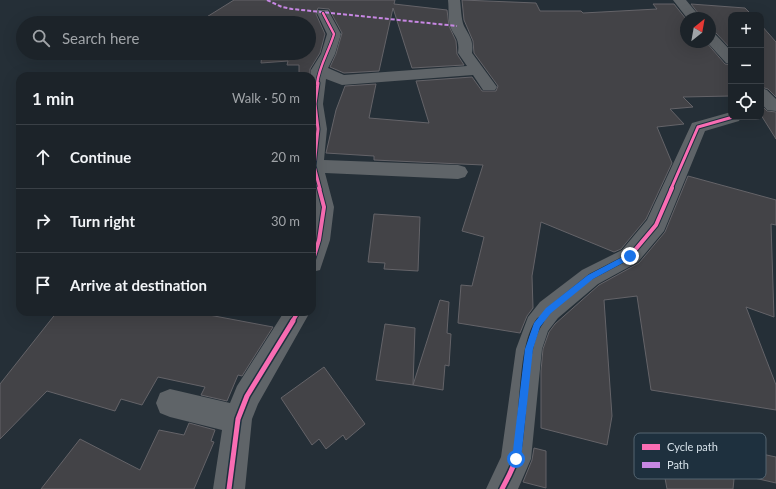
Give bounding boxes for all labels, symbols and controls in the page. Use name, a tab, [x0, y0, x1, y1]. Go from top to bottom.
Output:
north arrow	[680, 12, 716, 48]
map controls	[728, 12, 764, 120]
button: +	[728, 12, 764, 48]
search box	[16, 16, 316, 60]
icon: search	[30, 27, 52, 49]
text: Search here	[62, 29, 139, 47]
button: −	[728, 48, 764, 84]
button: locate	[728, 84, 764, 120]
text: 1 min	[32, 88, 74, 109]
text: Walk · 50 m	[232, 90, 300, 106]
icon: ahead	[32, 146, 54, 168]
text: Continue	[70, 148, 131, 166]
text: 20 m	[271, 149, 300, 165]
icon: right	[32, 210, 54, 232]
text: Turn right	[70, 212, 135, 230]
text: 30 m	[271, 213, 300, 229]
route end	[621, 247, 639, 265]
icon: arrive	[32, 274, 54, 296]
text: Arrive at destination	[70, 276, 207, 294]
legend	[634, 433, 766, 479]
text: Cycle path	[667, 440, 718, 453]
route start	[507, 450, 525, 468]
text: Path	[667, 458, 689, 471]

